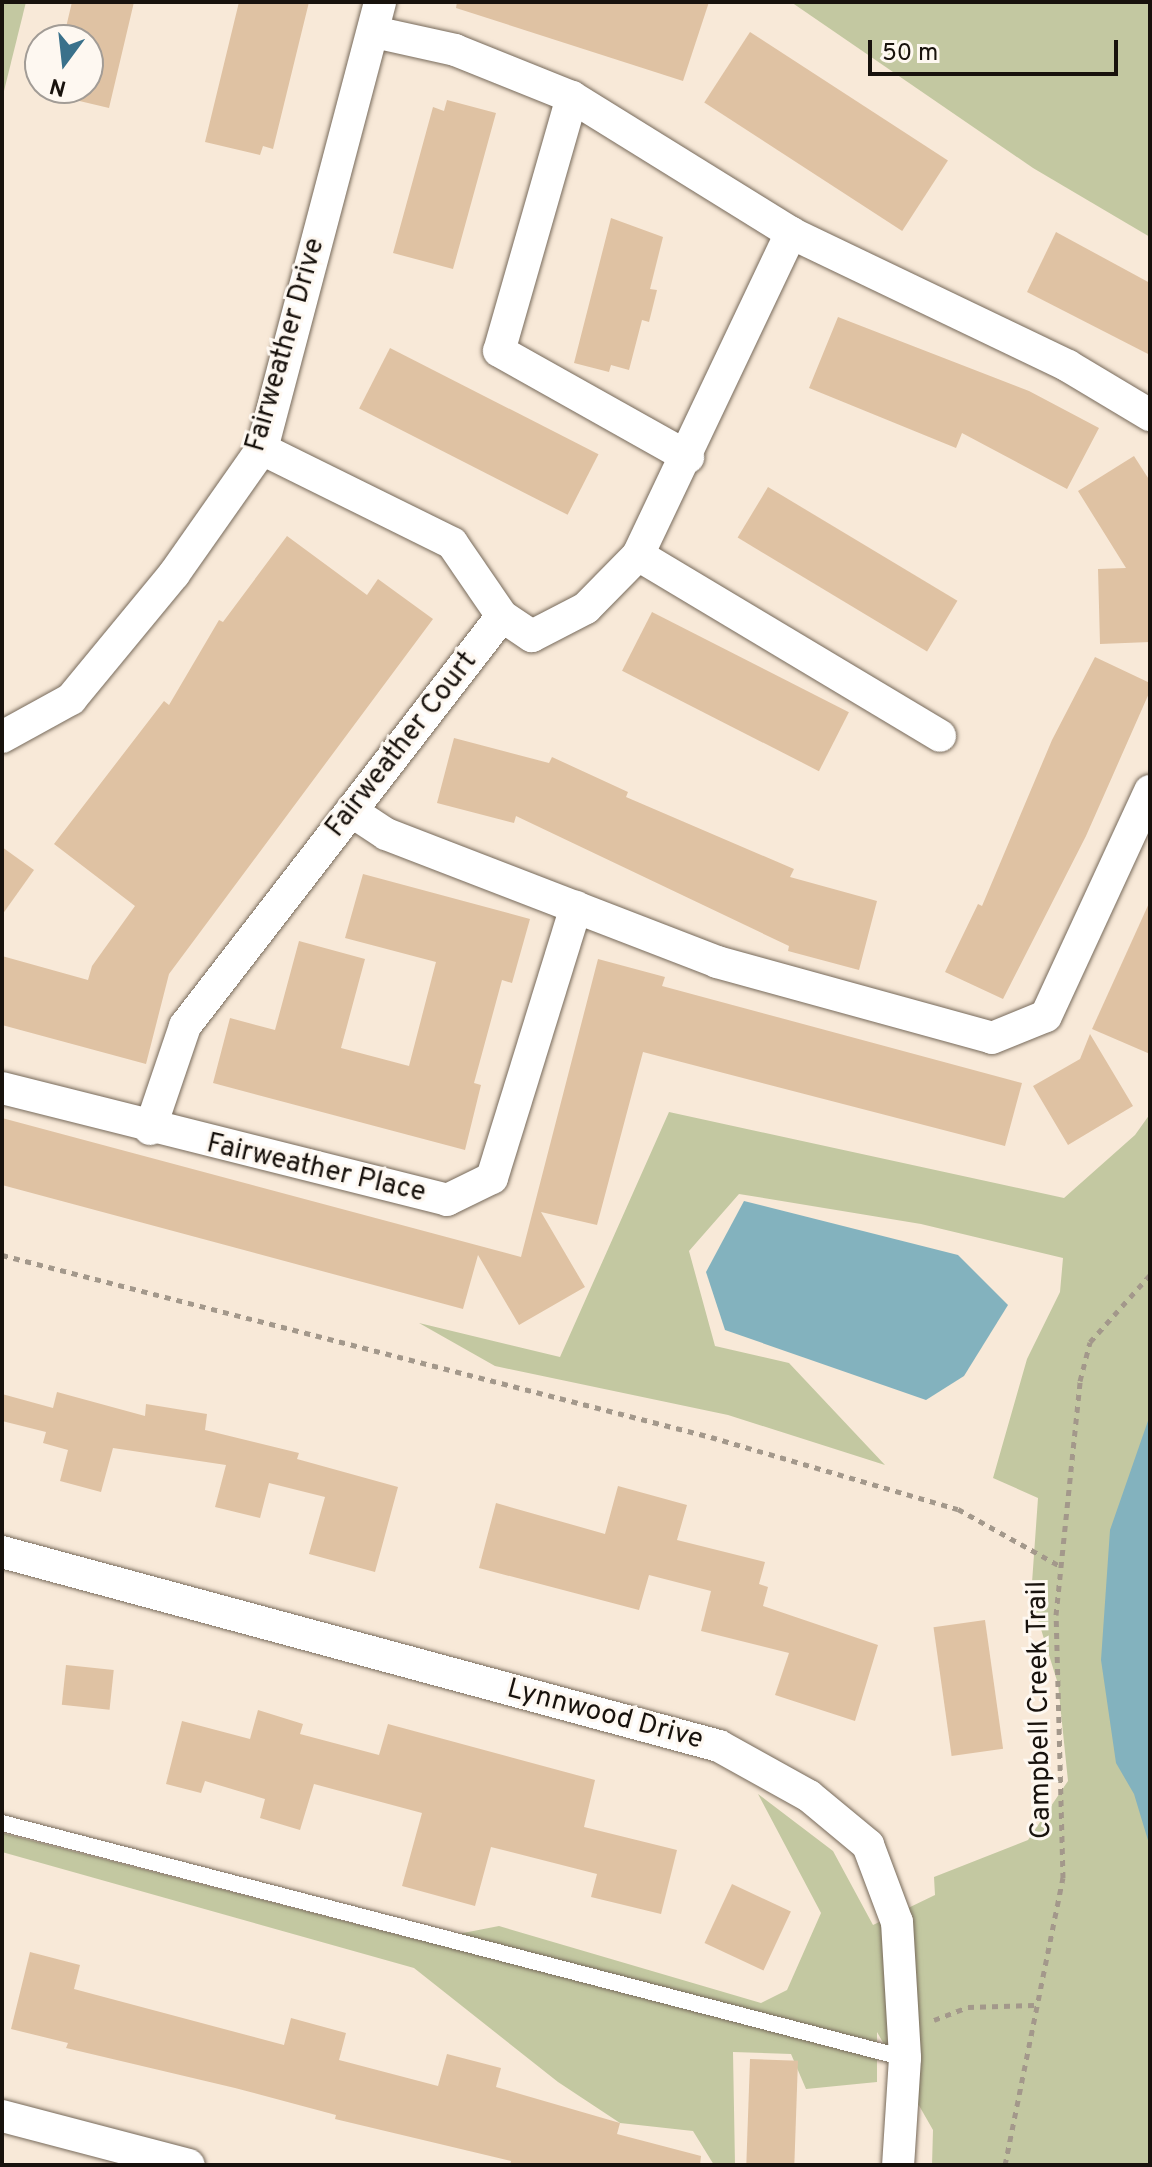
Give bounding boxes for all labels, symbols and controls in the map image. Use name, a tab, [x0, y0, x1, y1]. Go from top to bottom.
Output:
north arrow	[24, 24, 104, 104]
scale bar	[872, 24, 1122, 74]
text: 50 m	[882, 39, 938, 69]
text: N	[47, 71, 69, 101]
street label: Fairweather Drive	[239, 234, 333, 456]
street label: Fairweather Court	[319, 646, 485, 844]
street label: Fairweather Place	[203, 1127, 429, 1211]
street label: Campbell Creek Trail	[1021, 1580, 1059, 1840]
street label: Lynnwood Drive	[503, 1673, 707, 1757]

